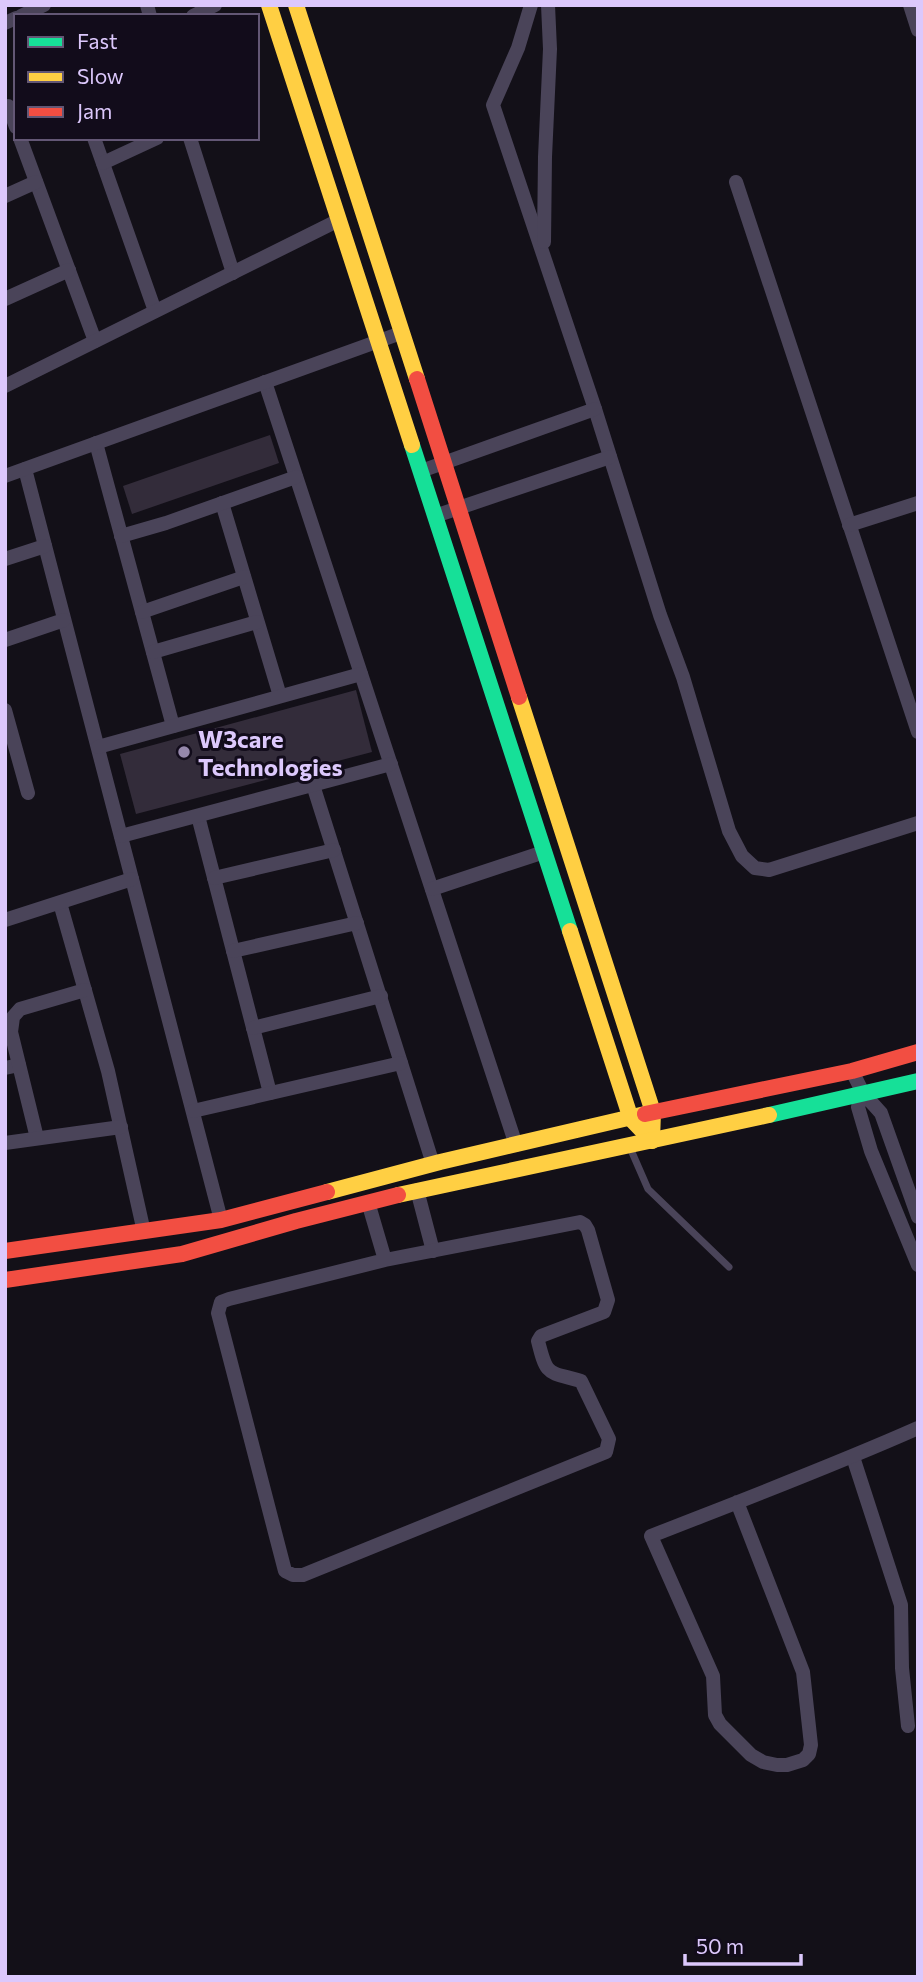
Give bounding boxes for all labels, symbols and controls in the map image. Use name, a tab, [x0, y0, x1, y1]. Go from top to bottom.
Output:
legend	[14, 14, 259, 140]
text: Fast	[77, 28, 118, 53]
text: Slow	[77, 63, 124, 88]
text: Jam	[77, 98, 112, 123]
place label: W3care Technologies	[198, 724, 343, 781]
marker: W3care Technologies	[176, 744, 192, 760]
scale bar	[685, 1923, 800, 1967]
text: 50 m	[696, 1933, 744, 1958]

